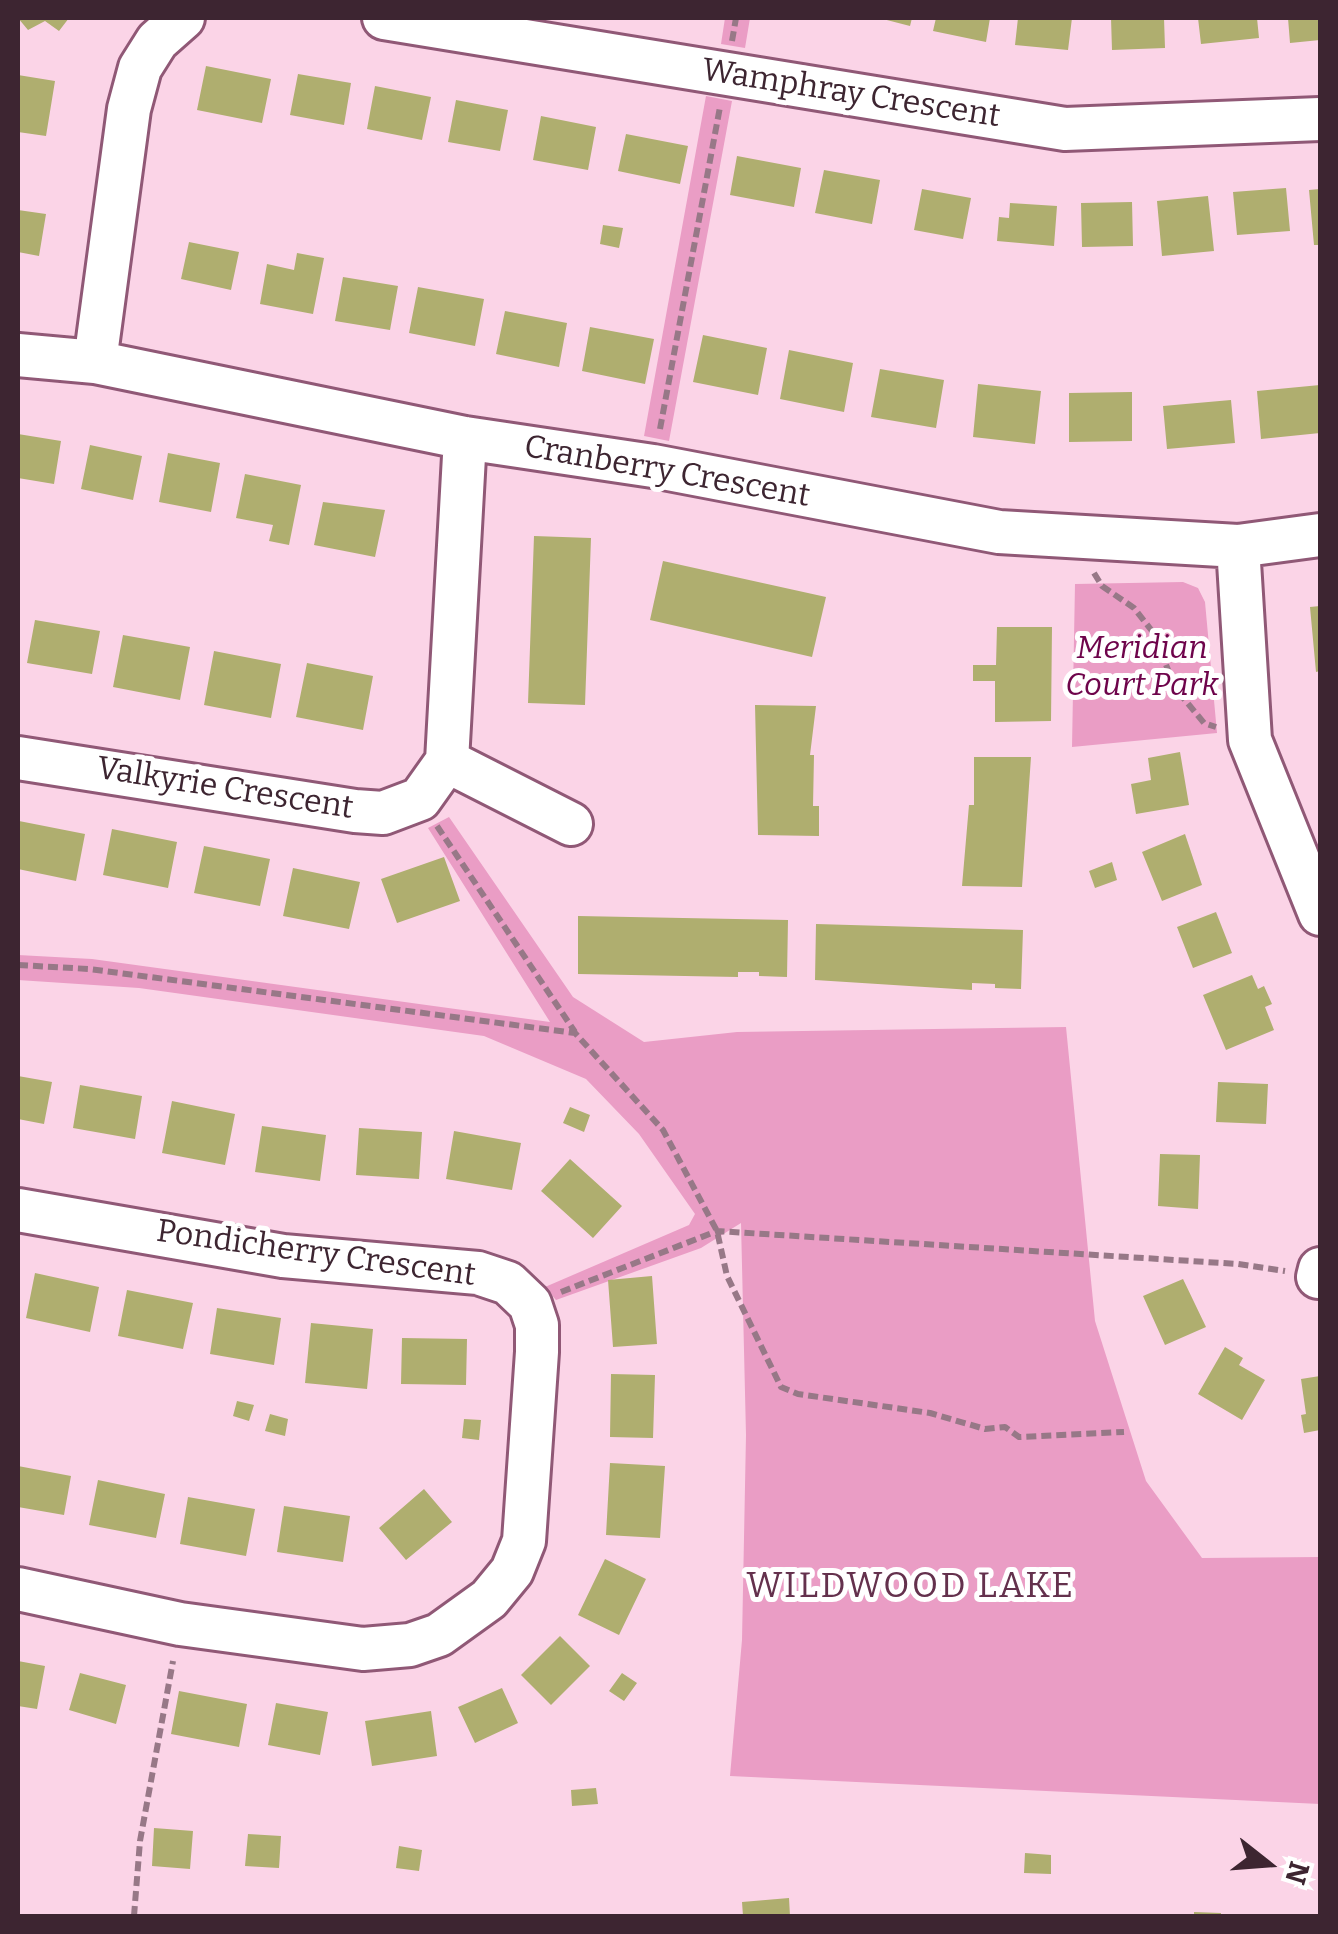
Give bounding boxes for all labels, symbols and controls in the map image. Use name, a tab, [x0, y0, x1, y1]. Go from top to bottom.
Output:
street label: Wamphray Crescent	[699, 51, 1003, 137]
street label: Cranberry Crescent	[521, 428, 813, 516]
park label: Meridian Court Park	[1065, 630, 1219, 705]
street label: Valkyrie Crescent	[94, 750, 356, 828]
street label: Pondicherry Crescent	[154, 1213, 478, 1295]
district label: WILDWOOD LAKE	[746, 1566, 1076, 1608]
north arrow	[1218, 1814, 1318, 1914]
text: N	[1278, 1858, 1316, 1888]

